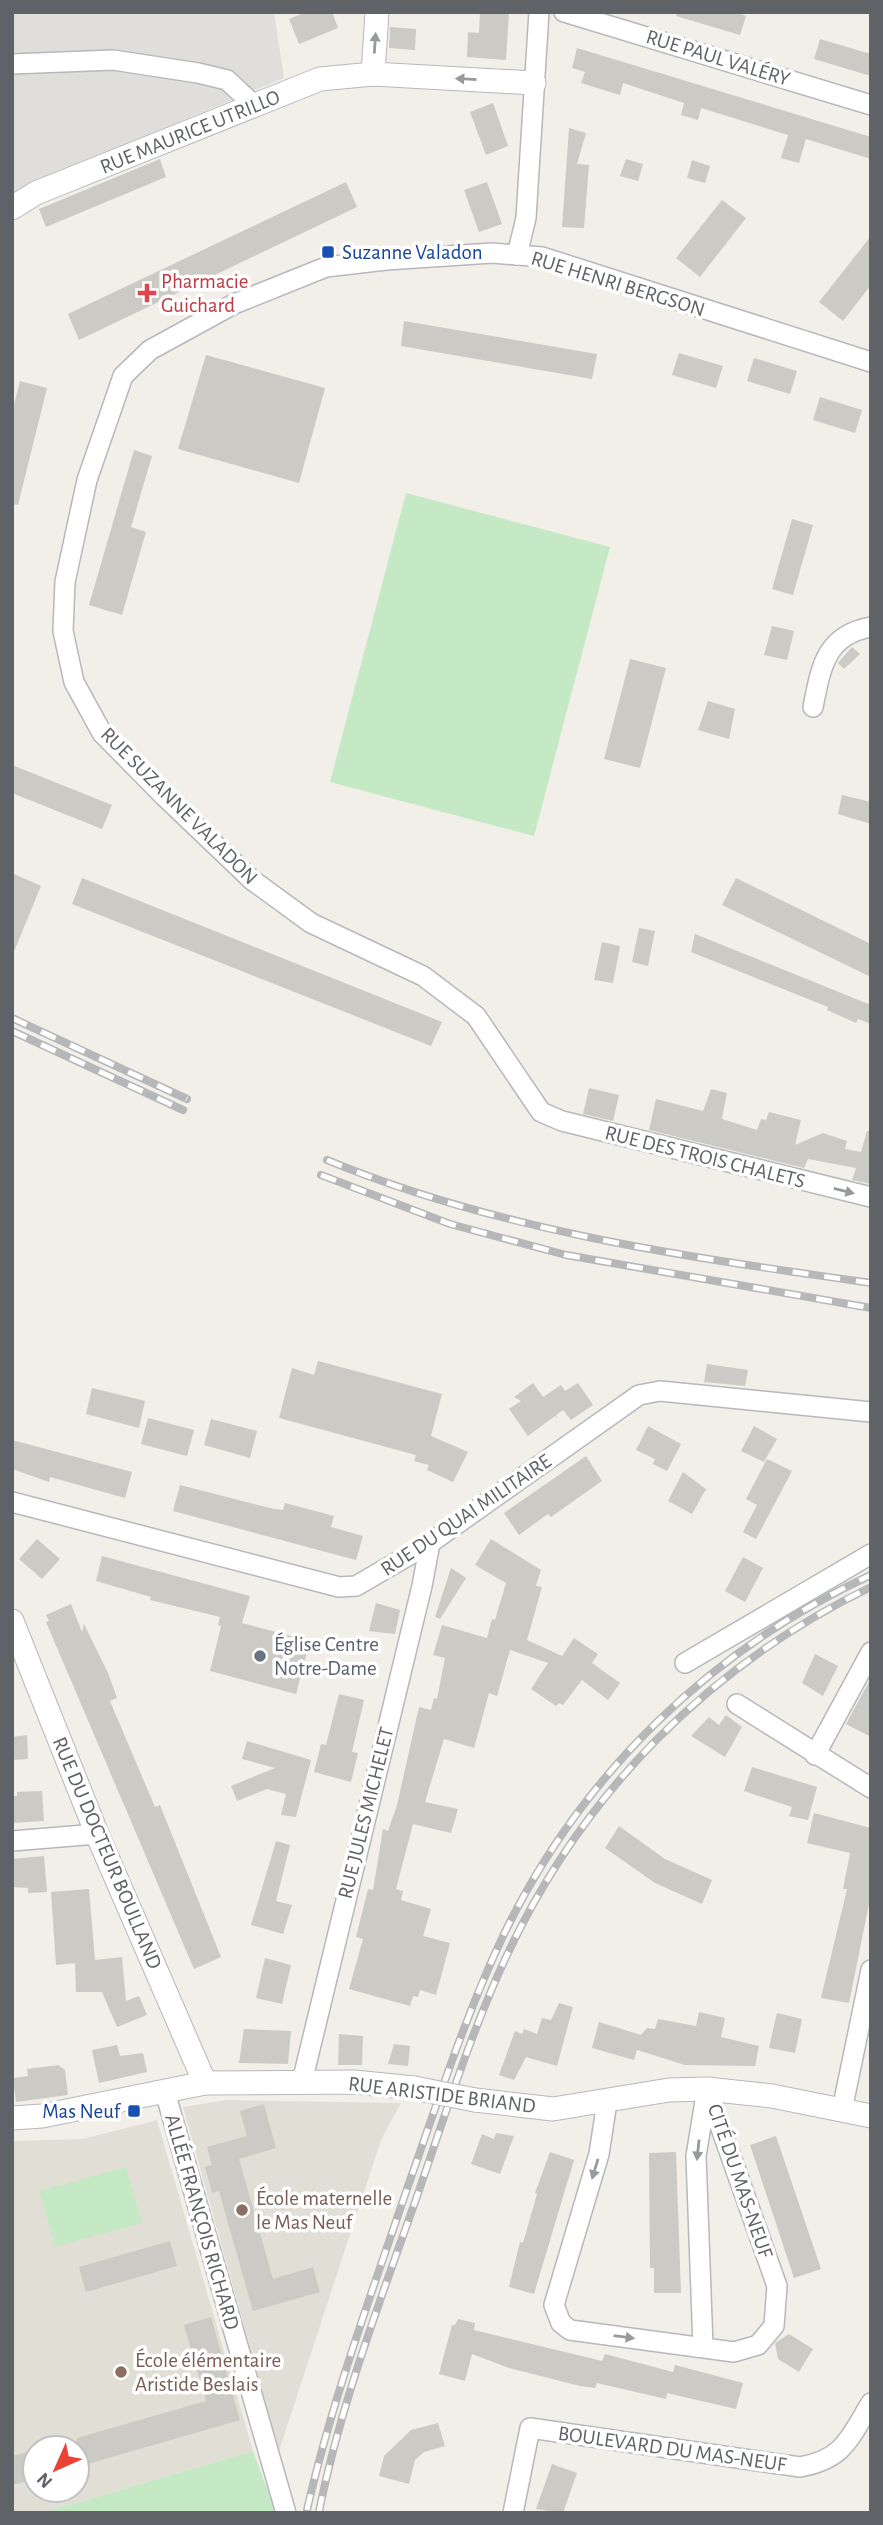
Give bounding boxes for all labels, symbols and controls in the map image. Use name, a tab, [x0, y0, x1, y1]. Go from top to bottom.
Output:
street label: RUE PAUL VALÉRY	[643, 24, 793, 90]
one-way arrow	[370, 32, 381, 54]
one-way arrow	[455, 73, 477, 84]
street label: RUE MAURICE UTRILLO	[97, 86, 283, 178]
place label: Suzanne Valadon	[342, 242, 482, 263]
marker: Suzanne Valadon	[320, 244, 336, 260]
street label: RUE HENRI BERGSON	[529, 248, 707, 320]
place label: Pharmacie Guichard	[161, 271, 248, 316]
marker: Pharmacie Guichard	[139, 285, 155, 301]
street label: RUE SUZANNE VALADON	[97, 724, 261, 888]
street label: RUE DES TROIS CHALETS	[603, 1122, 807, 1192]
one-way arrow	[833, 1186, 855, 1197]
street label: RUE DU QUAI MILITAIRE	[377, 1450, 555, 1580]
place label: Église Centre Notre-Dame	[274, 1632, 379, 1679]
marker: Église Centre Notre-Dame	[252, 1648, 268, 1664]
street label: RUE JULES MICHELET	[334, 1725, 398, 1901]
street label: RUE DU DOCTEUR BOULLAND	[49, 1734, 165, 1972]
street label: RUE ARISTIDE BRIAND	[347, 2073, 537, 2117]
place label: Mas Neuf	[42, 2101, 122, 2122]
street label: CITÉ DU MAS-NEUF	[704, 2101, 778, 2262]
marker: Mas Neuf	[126, 2103, 142, 2119]
street label: ALLÉE FRANÇOIS RICHARD	[161, 2111, 245, 2332]
one-way arrow	[692, 2139, 703, 2161]
one-way arrow	[589, 2158, 599, 2179]
place label: École maternelle le Mas Neuf	[256, 2186, 392, 2233]
marker: École maternelle le Mas Neuf	[234, 2202, 250, 2218]
one-way arrow	[613, 2332, 635, 2343]
place label: École élémentaire Aristide Beslais	[135, 2348, 281, 2395]
marker: École élémentaire Aristide Beslais	[113, 2364, 129, 2380]
street label: BOULEVARD DU MAS-NEUF	[557, 2423, 788, 2476]
north arrow	[21, 2434, 91, 2504]
text: N	[34, 2469, 56, 2491]

